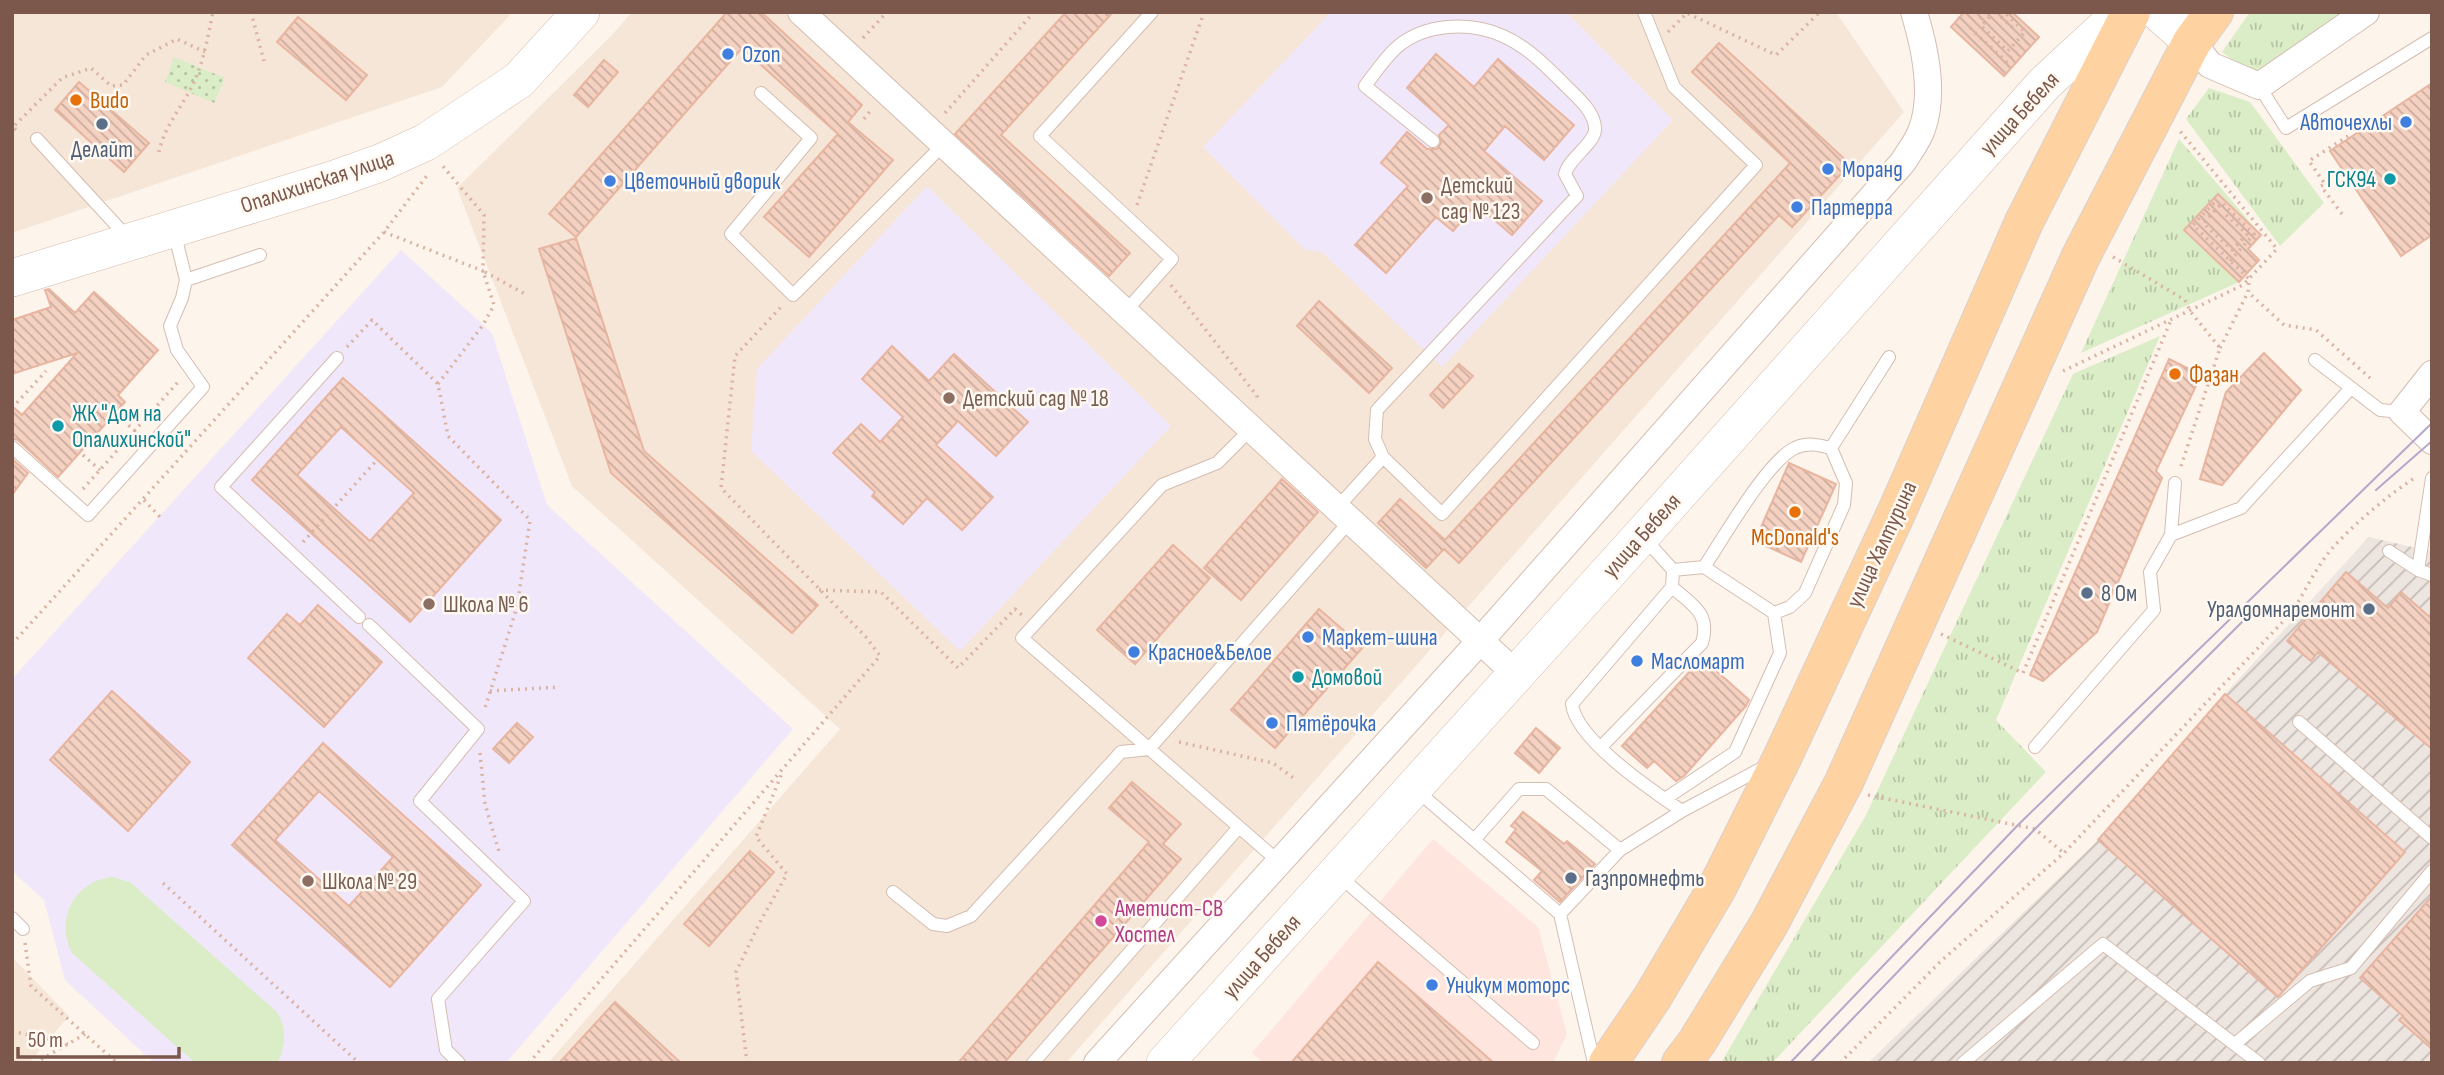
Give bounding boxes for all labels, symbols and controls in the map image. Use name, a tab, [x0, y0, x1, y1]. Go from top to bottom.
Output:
place label: Ozon	[742, 41, 781, 69]
marker: Ozon	[720, 46, 736, 62]
street label: улица Бебеля	[1974, 66, 2065, 161]
place label: Budo	[90, 87, 129, 115]
marker: Budo	[68, 92, 84, 108]
place label: Авточехлы	[2299, 109, 2392, 137]
marker: Авточехлы	[2398, 114, 2414, 130]
marker: Делайт	[94, 116, 110, 132]
place label: Делайт	[71, 136, 133, 164]
street label: Опалихинская улица	[237, 144, 398, 220]
place label: Моранд	[1842, 156, 1903, 184]
marker: Моранд	[1820, 161, 1836, 177]
place label: ГСК94	[2327, 166, 2376, 194]
place label: Цветочный дворик	[624, 168, 781, 196]
marker: ГСК94	[2382, 171, 2398, 187]
place label: Детский сад № 123	[1441, 172, 1520, 226]
marker: Цветочный дворик	[602, 173, 618, 189]
marker: Детский сад № 123	[1419, 190, 1435, 206]
place label: Партерра	[1811, 194, 1893, 222]
marker: Партерра	[1789, 199, 1805, 215]
place label: Фазан	[2189, 361, 2239, 389]
marker: Фазан	[2167, 366, 2183, 382]
place label: Детский сад № 18	[963, 385, 1109, 413]
marker: Детский сад № 18	[941, 390, 957, 406]
place label: ЖК "Дом на Опалихинской"	[72, 400, 191, 454]
marker: ЖК "Дом на Опалихинской"	[50, 418, 66, 434]
street label: улица Халтурина	[1840, 477, 1923, 612]
street label: улица Бебеля	[1597, 488, 1687, 584]
marker: McDonald's	[1787, 504, 1803, 520]
place label: McDonald's	[1751, 524, 1839, 552]
place label: 8 Ом	[2101, 580, 2137, 608]
marker: 8 Ом	[2079, 585, 2095, 601]
place label: Школа № 6	[443, 591, 529, 619]
marker: Школа № 6	[421, 596, 437, 612]
place label: Уралдомнаремонт	[2207, 596, 2355, 624]
marker: Уралдомнаремонт	[2361, 601, 2377, 617]
place label: Маркет-шина	[1322, 624, 1438, 652]
marker: Маркет-шина	[1300, 629, 1316, 645]
place label: Красное&Белое	[1148, 639, 1272, 667]
marker: Красное&Белое	[1126, 644, 1142, 660]
place label: Масломарт	[1651, 648, 1745, 676]
marker: Масломарт	[1629, 653, 1645, 669]
place label: Домовой	[1312, 664, 1382, 692]
marker: Домовой	[1290, 669, 1306, 685]
place label: Пятёрочка	[1286, 710, 1376, 738]
marker: Пятёрочка	[1264, 715, 1280, 731]
place label: Газпромнефть	[1585, 865, 1704, 893]
place label: Школа № 29	[322, 868, 417, 896]
marker: Газпромнефть	[1563, 870, 1579, 886]
marker: Школа № 29	[300, 873, 316, 889]
place label: Аметист-СВ Хостел	[1114, 895, 1223, 949]
street label: улица Бебеля	[1217, 909, 1307, 1005]
marker: Аметист-СВ Хостел	[1093, 913, 1109, 929]
place label: Уникум моторс	[1446, 972, 1570, 1000]
marker: Уникум моторс	[1424, 977, 1440, 993]
scale bar	[18, 1016, 178, 1060]
text: 50 m	[28, 1028, 63, 1053]

